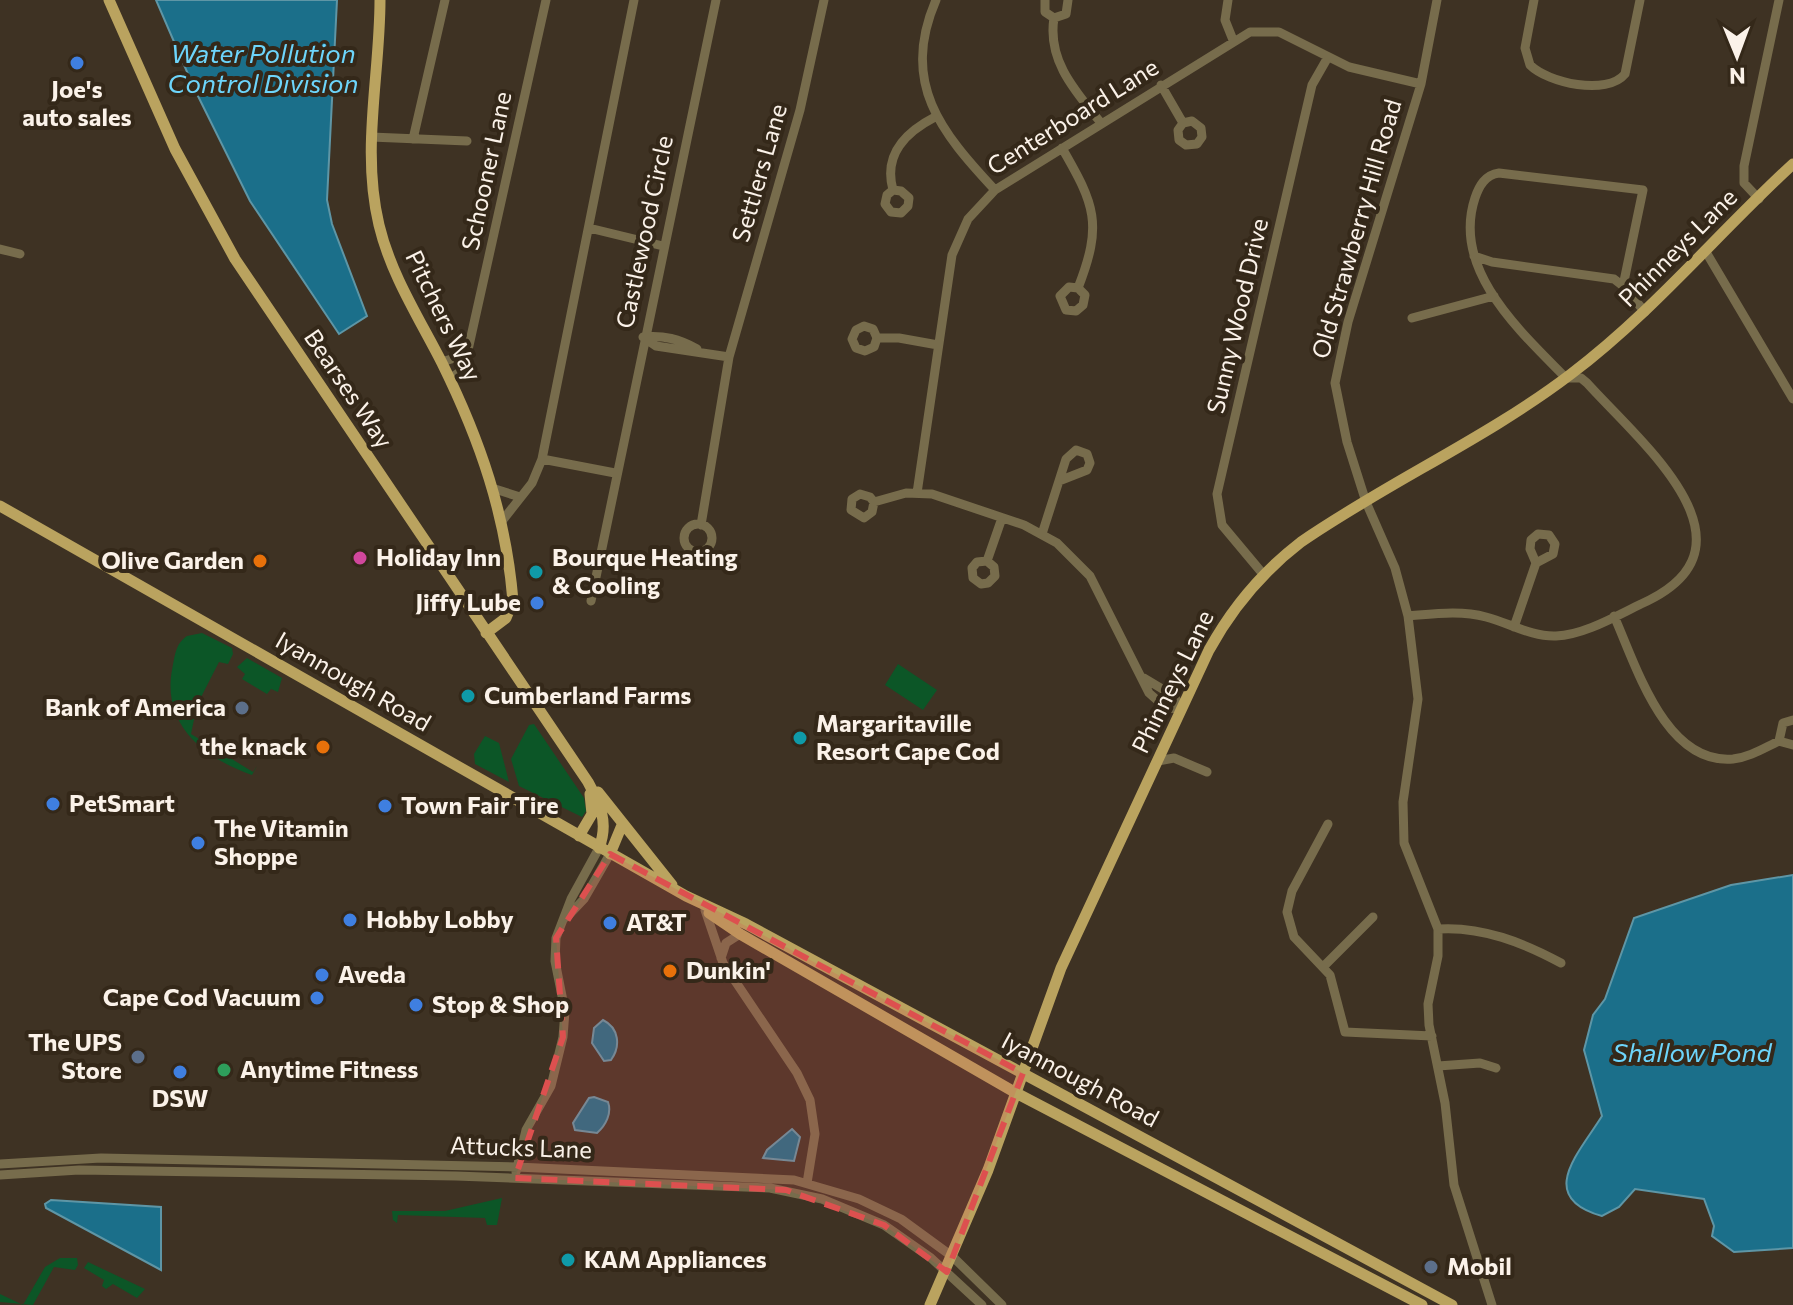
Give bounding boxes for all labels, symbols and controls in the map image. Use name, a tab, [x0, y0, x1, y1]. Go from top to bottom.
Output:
north arrow	[1697, 16, 1777, 96]
water label: Water Pollution Control Division	[168, 37, 358, 98]
street label: Centerboard Lane	[981, 51, 1163, 180]
marker: Joe's auto sales	[68, 54, 86, 72]
text: N	[1729, 63, 1746, 90]
place label: Joe's auto sales	[22, 74, 132, 131]
street label: Schooner Lane	[455, 89, 517, 253]
street label: Old Strawberry Hill Road	[1305, 95, 1407, 362]
street label: Settlers Lane	[725, 100, 792, 245]
street label: Castlewood Circle	[609, 133, 678, 331]
street label: Phinneys Lane	[1612, 182, 1742, 312]
street label: Sunny Wood Drive	[1200, 215, 1273, 416]
street label: Pitchers Way	[400, 245, 488, 385]
street label: Bearses Way	[299, 323, 400, 453]
place label: Holiday Inn	[376, 542, 501, 571]
place label: Bourque Heating & Cooling	[552, 542, 738, 599]
place label: Olive Garden	[101, 545, 244, 574]
marker: Holiday Inn	[351, 549, 369, 567]
marker: Olive Garden	[251, 552, 269, 570]
marker: Bourque Heating & Cooling	[527, 563, 545, 581]
place label: Jiffy Lube	[415, 587, 521, 616]
marker: Jiffy Lube	[528, 594, 546, 612]
street label: Phinneys Lane	[1125, 605, 1219, 758]
street label: Iyannough Road	[271, 625, 436, 737]
place label: Cumberland Farms	[484, 680, 692, 709]
marker: Cumberland Farms	[459, 687, 477, 705]
place label: Bank of America	[45, 692, 226, 721]
marker: Bank of America	[233, 699, 251, 717]
place label: Margaritaville Resort Cape Cod	[816, 708, 1000, 765]
marker: Margaritaville Resort Cape Cod	[791, 729, 809, 747]
place label: the knack	[200, 731, 307, 760]
marker: the knack	[314, 738, 332, 756]
place label: PetSmart	[69, 788, 175, 817]
place label: Town Fair Tire	[401, 790, 559, 819]
marker: PetSmart	[44, 795, 62, 813]
marker: Town Fair Tire	[376, 797, 394, 815]
place label: The Vitamin Shoppe	[214, 813, 349, 870]
marker: The Vitamin Shoppe	[189, 834, 207, 852]
place label: Hobby Lobby	[366, 904, 514, 933]
place label: AT&T	[626, 907, 687, 936]
marker: Hobby Lobby	[341, 911, 359, 929]
marker: AT&T	[601, 914, 619, 932]
place label: Dunkin'	[686, 955, 771, 984]
place label: Aveda	[338, 959, 406, 988]
marker: Dunkin'	[661, 962, 679, 980]
marker: Aveda	[313, 966, 331, 984]
place label: Cape Cod Vacuum	[103, 982, 301, 1011]
marker: Cape Cod Vacuum	[308, 989, 326, 1007]
place label: Stop & Shop	[432, 989, 569, 1018]
marker: Stop & Shop	[407, 996, 425, 1014]
street label: Iyannough Road	[997, 1025, 1164, 1132]
place label: The UPS Store	[28, 1027, 122, 1084]
water label: Shallow Pond	[1613, 1036, 1772, 1067]
marker: The UPS Store	[129, 1048, 147, 1066]
place label: Anytime Fitness	[240, 1054, 418, 1083]
marker: Anytime Fitness	[215, 1061, 233, 1079]
marker: DSW	[171, 1063, 189, 1081]
place label: DSW	[152, 1083, 208, 1112]
street label: Attucks Lane	[450, 1130, 592, 1163]
place label: KAM Appliances	[584, 1244, 767, 1273]
marker: KAM Appliances	[559, 1251, 577, 1269]
place label: Mobil	[1447, 1251, 1512, 1280]
marker: Mobil	[1422, 1258, 1440, 1276]

